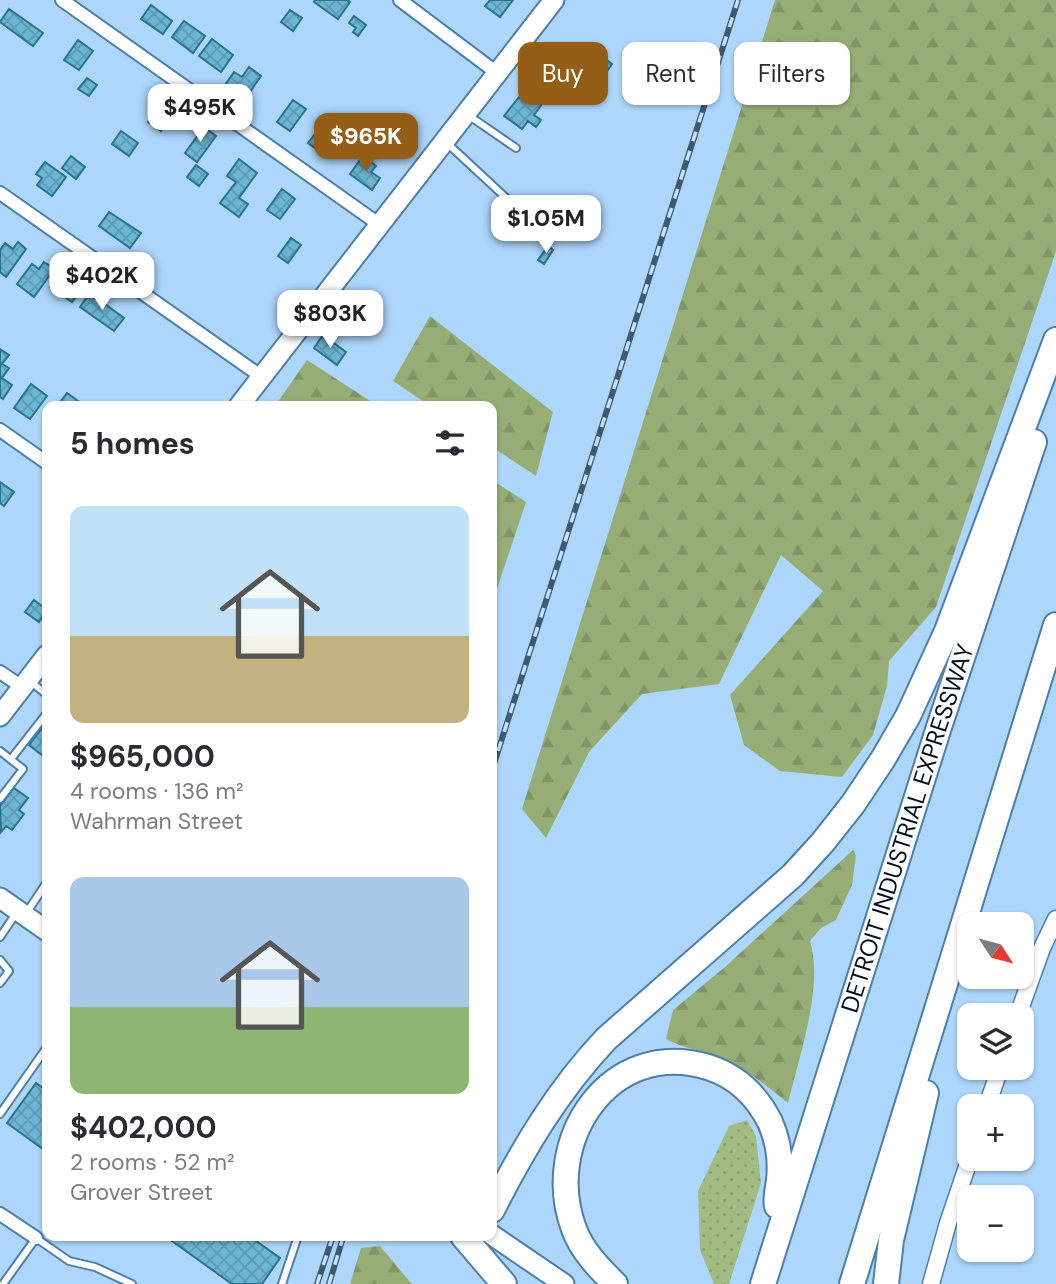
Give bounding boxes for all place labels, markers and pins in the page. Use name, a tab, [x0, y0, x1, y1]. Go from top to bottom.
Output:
pin: $495K	[151, 85, 249, 144]
pin: $965K	[317, 114, 415, 173]
pin: $1.05M	[489, 196, 603, 255]
pin: $402K	[53, 252, 151, 312]
pin: $803K	[281, 290, 379, 350]

